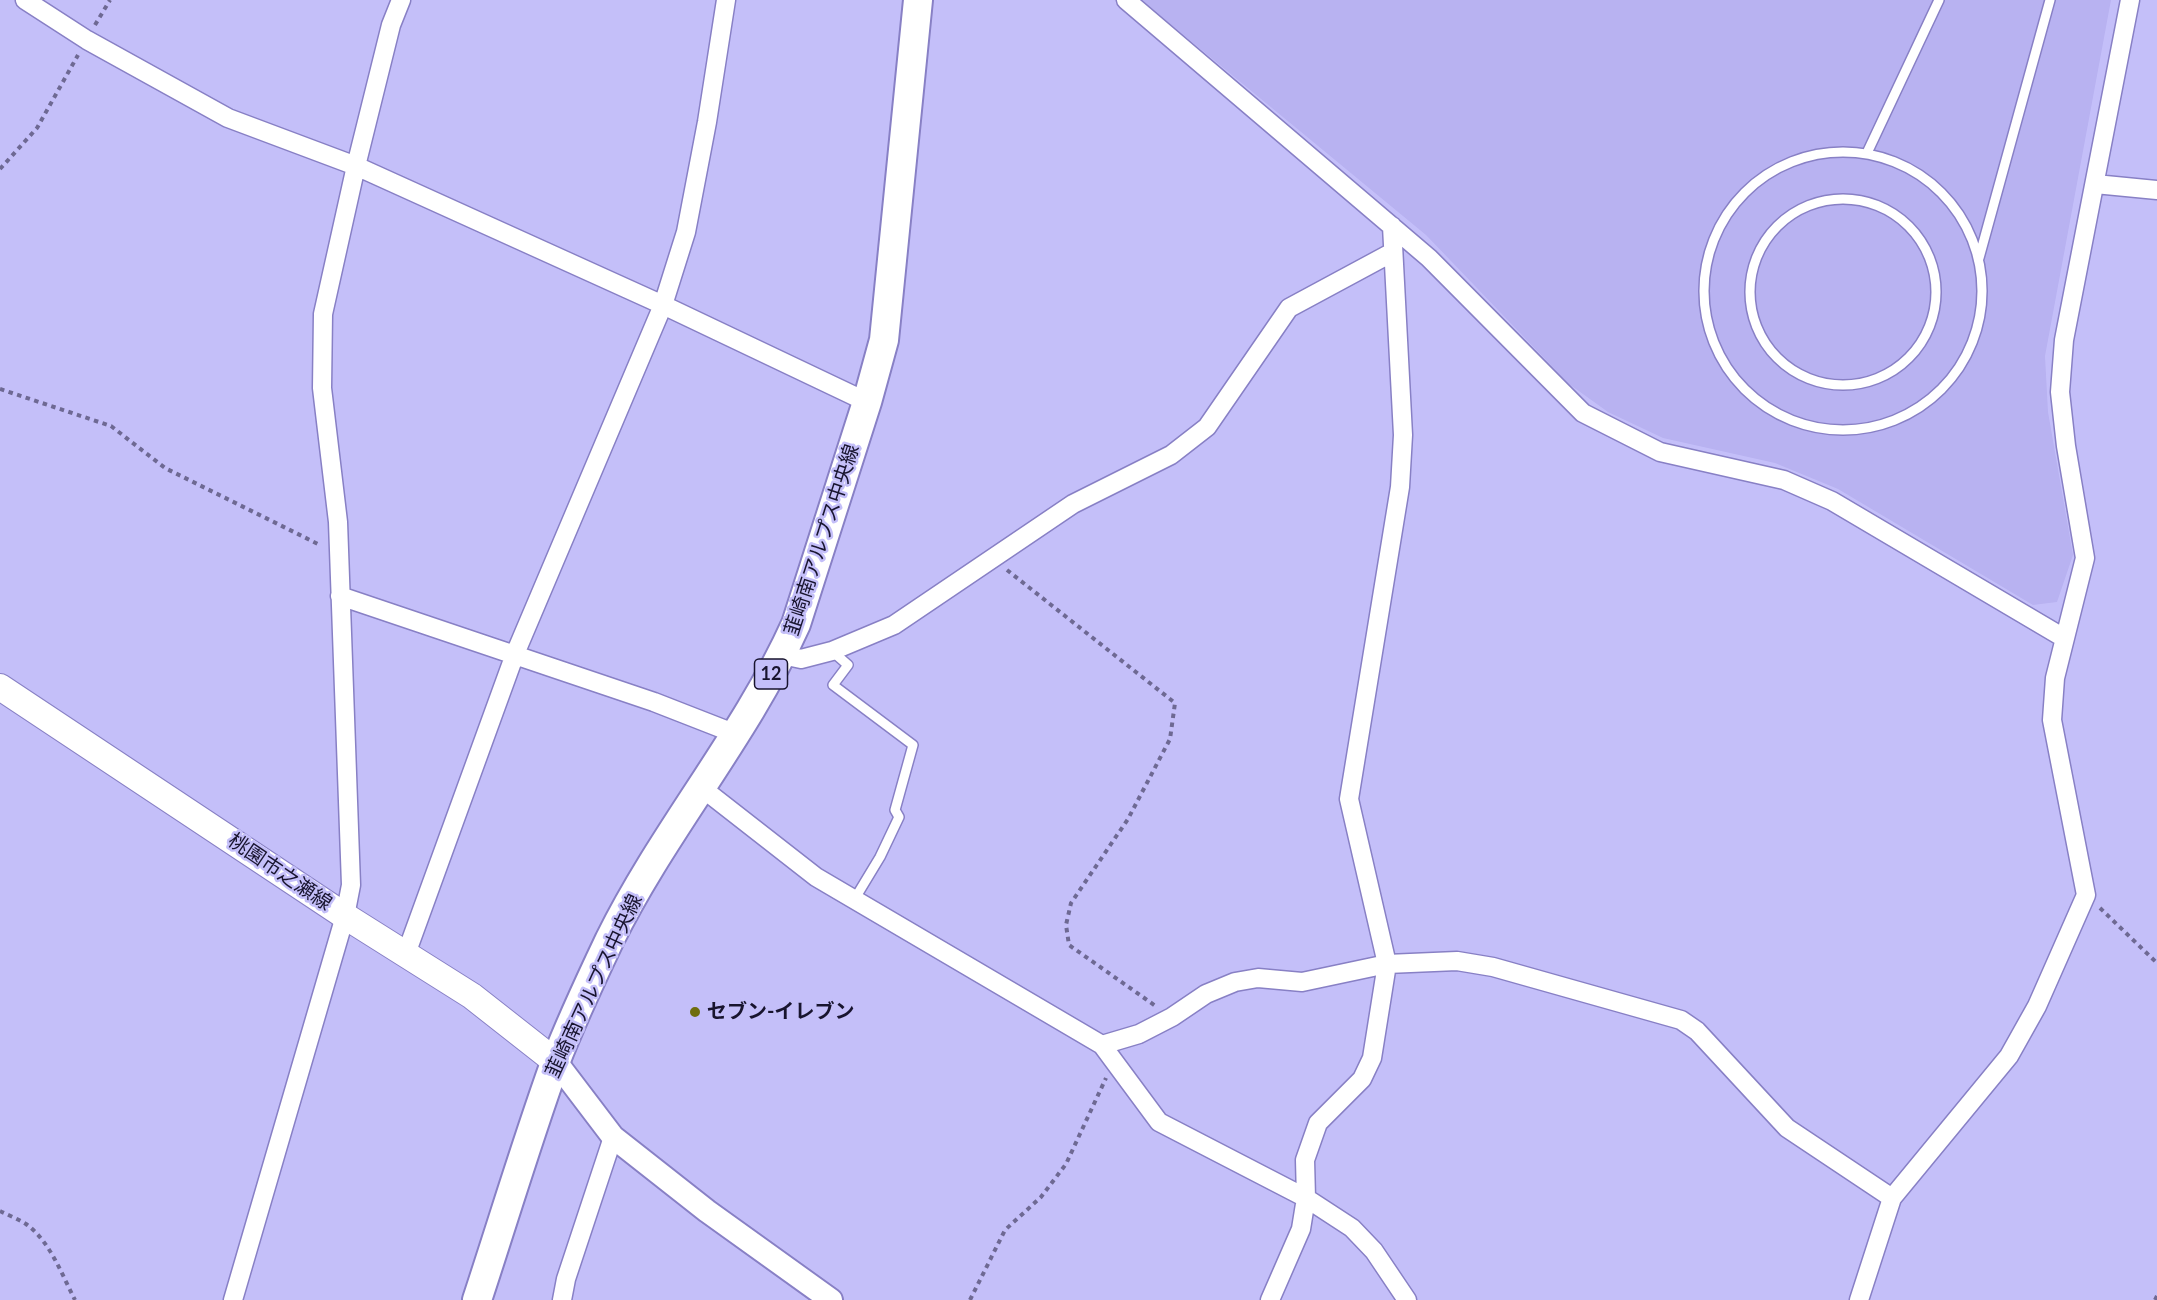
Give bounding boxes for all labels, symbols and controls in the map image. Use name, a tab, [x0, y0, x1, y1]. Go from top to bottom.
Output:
street label: 韮崎南アルプス中央線	[780, 441, 864, 639]
road number: 12	[754, 659, 788, 689]
street label: 桃園市之瀬線	[224, 829, 336, 915]
street label: 韮崎南アルプス中央線	[541, 890, 647, 1082]
place label: セブン-イレブン	[707, 1000, 854, 1024]
marker: セブン-イレブン	[688, 1005, 702, 1019]

